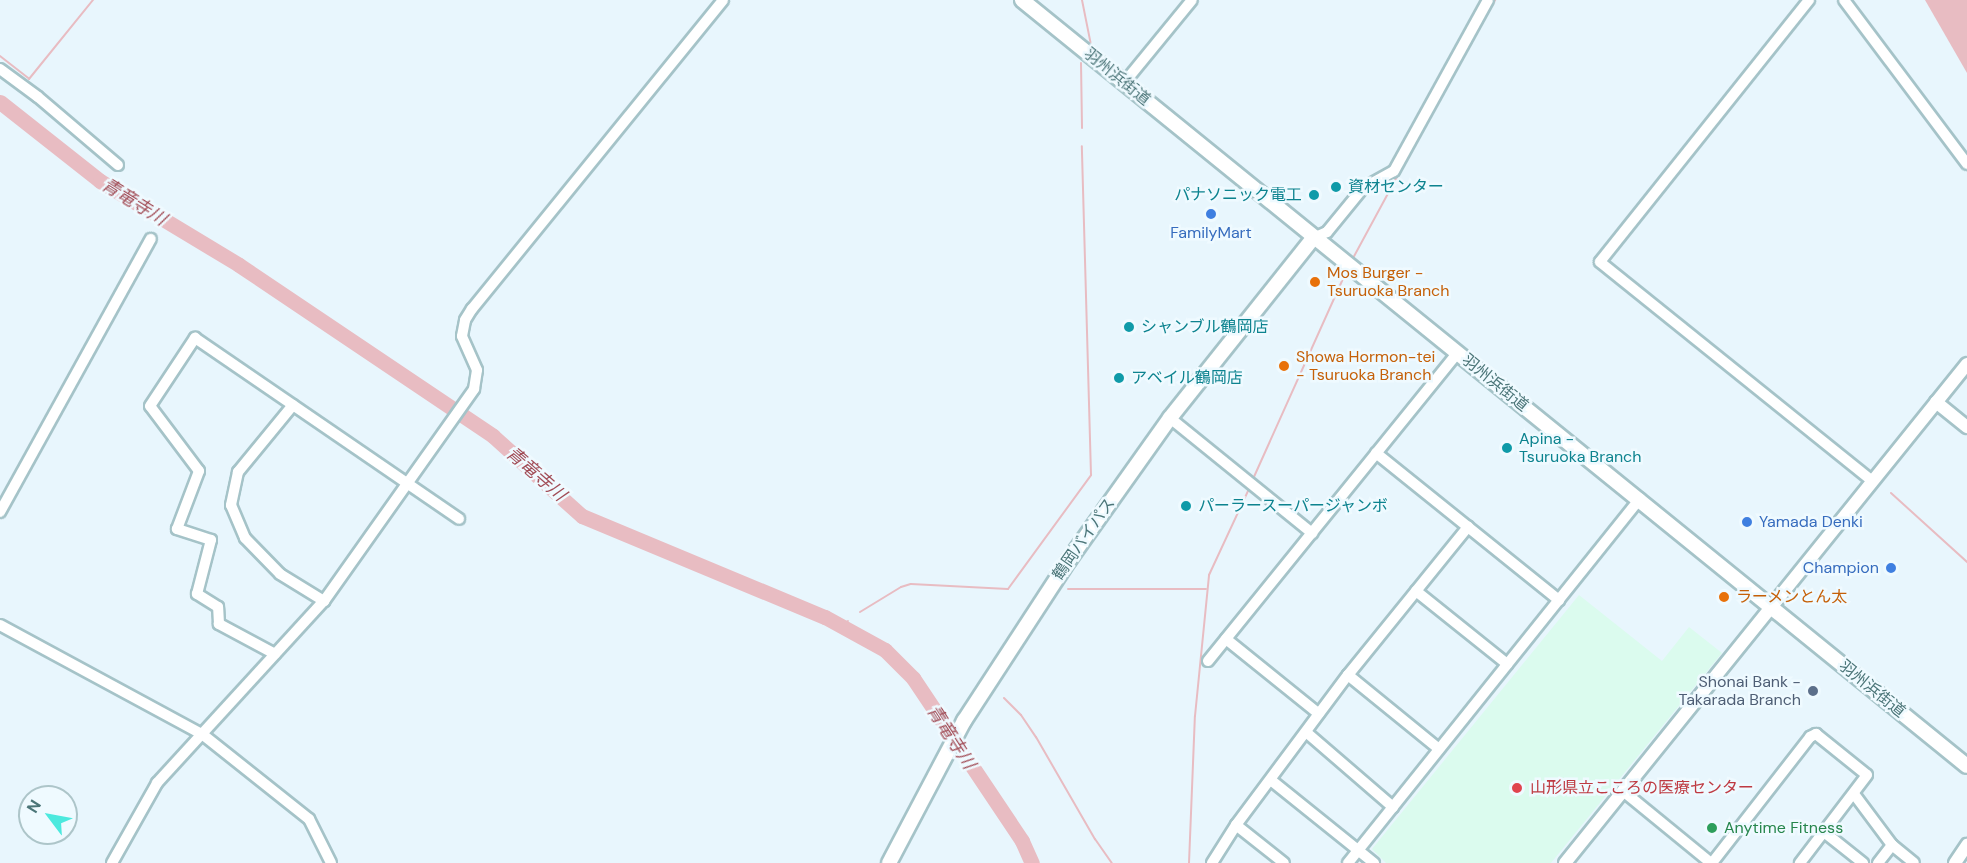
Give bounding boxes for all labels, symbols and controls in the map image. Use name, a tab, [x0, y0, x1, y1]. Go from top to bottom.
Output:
street label: 羽州浜街道	[1080, 44, 1154, 110]
water label: 青竜寺川	[98, 174, 170, 230]
place label: 資材センター	[1348, 177, 1444, 197]
marker: 資材センター	[1329, 180, 1343, 194]
place label: パナソニック電工	[1174, 185, 1302, 205]
marker: パナソニック電工	[1307, 188, 1321, 202]
marker: FamilyMart	[1204, 207, 1218, 221]
place label: FamilyMart	[1170, 223, 1252, 243]
place label: Mos Burger - Tsuruoka Branch	[1327, 263, 1449, 301]
marker: Mos Burger - Tsuruoka Branch	[1308, 275, 1322, 289]
place label: シャンブル鶴岡店	[1141, 317, 1269, 337]
marker: シャンブル鶴岡店	[1122, 320, 1136, 334]
place label: Showa Hormon-tei - Tsuruoka Branch	[1296, 347, 1435, 385]
street label: 羽州浜街道	[1458, 350, 1532, 416]
marker: Showa Hormon-tei - Tsuruoka Branch	[1277, 359, 1291, 373]
place label: アベイル鶴岡店	[1131, 368, 1243, 388]
marker: アベイル鶴岡店	[1112, 371, 1126, 385]
place label: Apina - Tsuruoka Branch	[1519, 429, 1641, 467]
marker: Apina - Tsuruoka Branch	[1500, 441, 1514, 455]
water label: 青竜寺川	[502, 442, 570, 506]
street label: 鶴岡バイパス	[1049, 494, 1119, 584]
place label: パーラースーパージャンボ	[1198, 496, 1390, 516]
marker: パーラースーパージャンボ	[1179, 499, 1193, 513]
place label: Yamada Denki	[1759, 512, 1863, 532]
marker: Yamada Denki	[1740, 515, 1754, 529]
place label: Champion	[1803, 558, 1879, 578]
marker: Champion	[1884, 561, 1898, 575]
place label: ラーメンとん太	[1736, 587, 1848, 607]
marker: ラーメンとん太	[1717, 590, 1731, 604]
street label: 羽州浜街道	[1835, 656, 1909, 722]
place label: Shonai Bank - Takarada Branch	[1678, 672, 1801, 710]
marker: Shonai Bank - Takarada Branch	[1806, 684, 1820, 698]
water label: 青竜寺川	[922, 701, 980, 773]
place label: 山形県立こころの医療センター	[1530, 778, 1754, 798]
marker: 山形県立こころの医療センター	[1508, 779, 1526, 797]
north arrow	[18, 785, 78, 845]
text: N	[22, 796, 46, 817]
place label: Anytime Fitness	[1724, 818, 1843, 838]
marker: Anytime Fitness	[1705, 821, 1719, 835]

